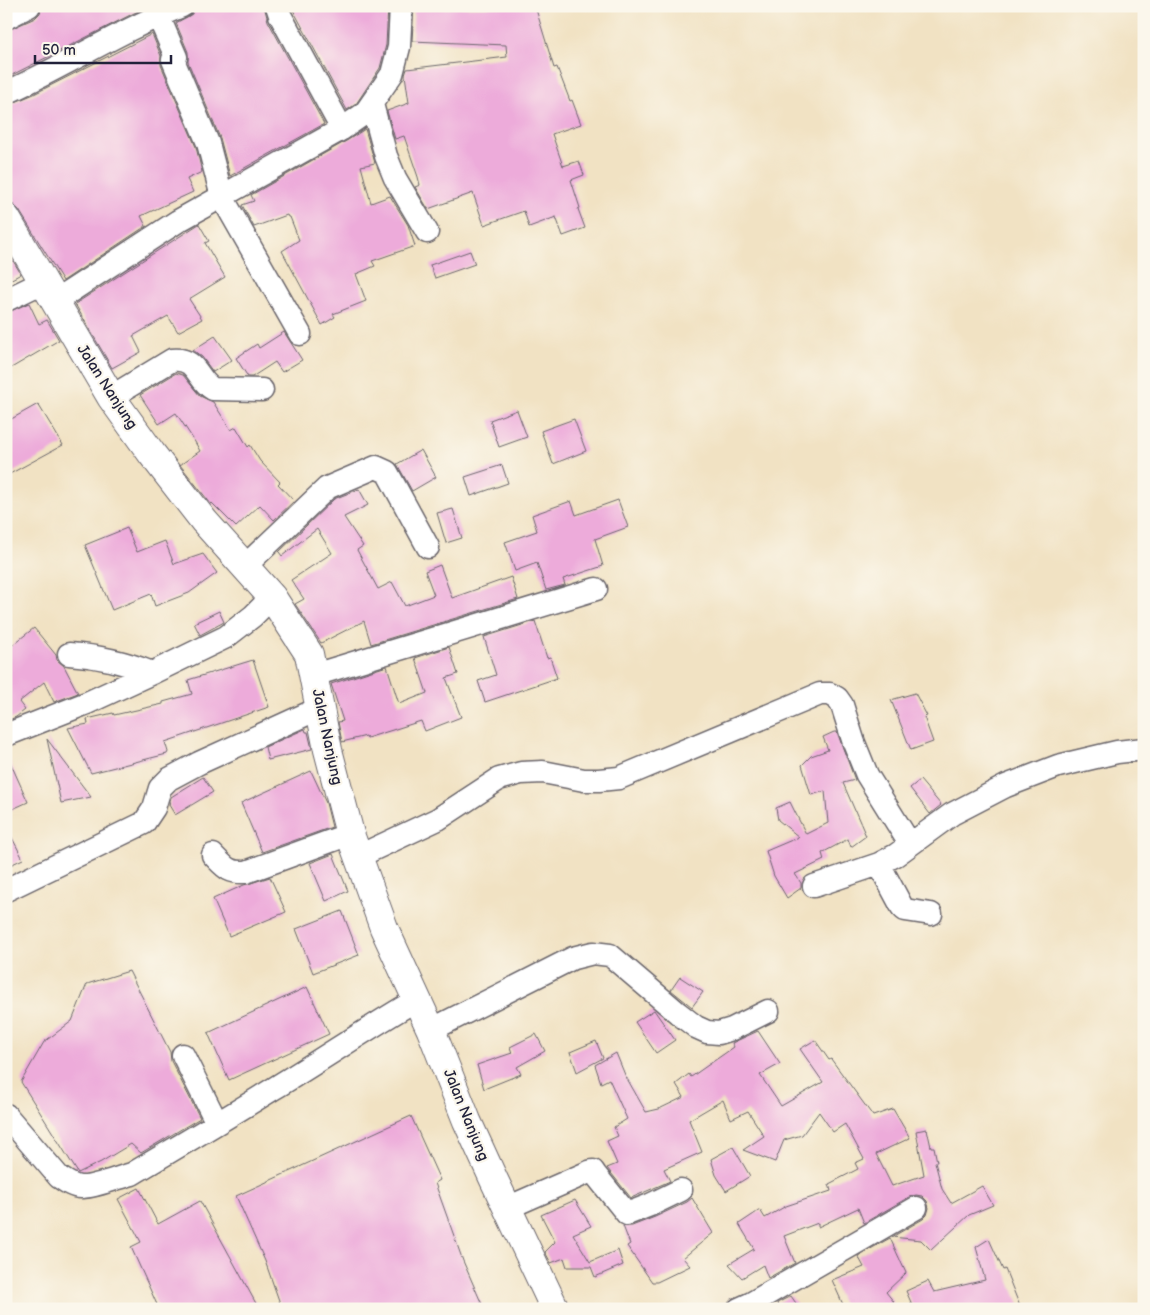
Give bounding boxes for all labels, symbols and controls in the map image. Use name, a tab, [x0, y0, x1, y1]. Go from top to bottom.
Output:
scale bar	[35, 32, 171, 64]
text: 50 m	[42, 41, 76, 60]
street label: Jalan Nanjung	[72, 341, 142, 433]
street label: Jalan Nanjung	[308, 687, 346, 787]
street label: Jalan Nanjung	[439, 1066, 493, 1164]

